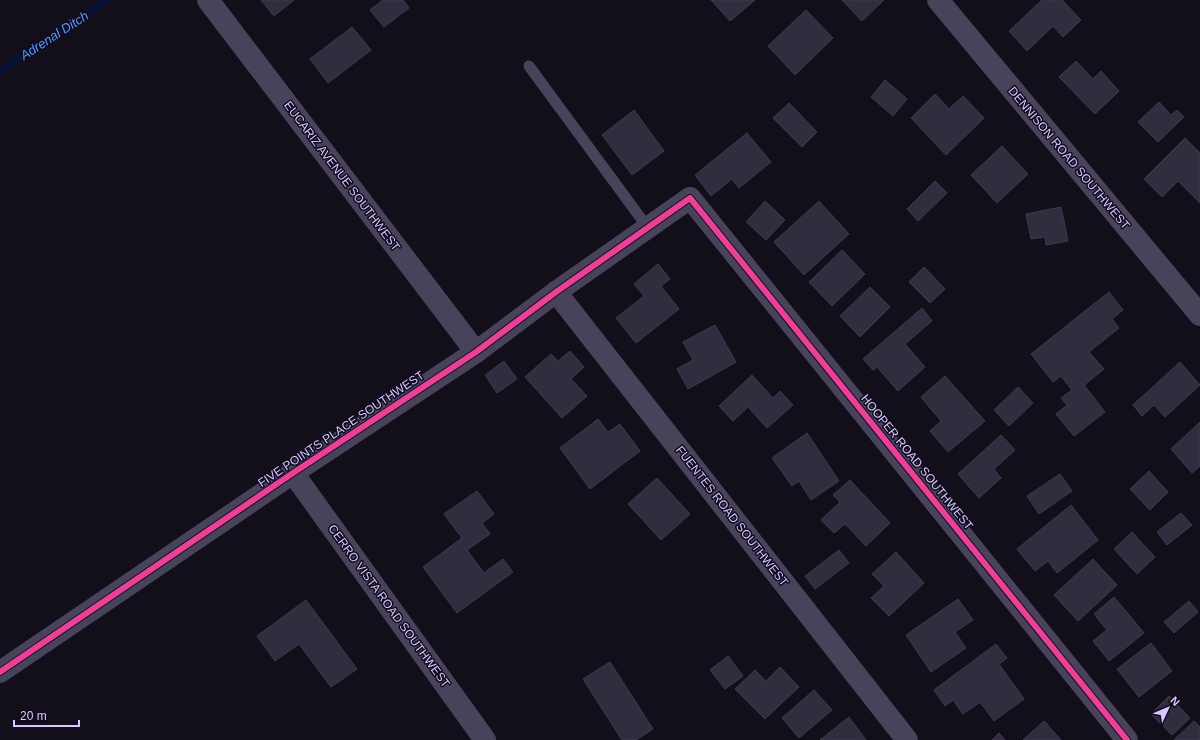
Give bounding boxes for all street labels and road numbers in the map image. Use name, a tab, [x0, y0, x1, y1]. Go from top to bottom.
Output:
street label: DENNISON ROAD SOUTHWEST	[1005, 84, 1133, 232]
street label: EUCARIZ AVENUE SOUTHWEST	[281, 98, 403, 254]
street label: FIVE POINTS PLACE SOUTHWEST	[255, 368, 427, 490]
street label: HOOPER ROAD SOUTHWEST	[858, 392, 976, 533]
street label: FUENTES ROAD SOUTHWEST	[673, 443, 791, 589]
street label: CERRO VISTA ROAD SOUTHWEST	[325, 522, 453, 691]

